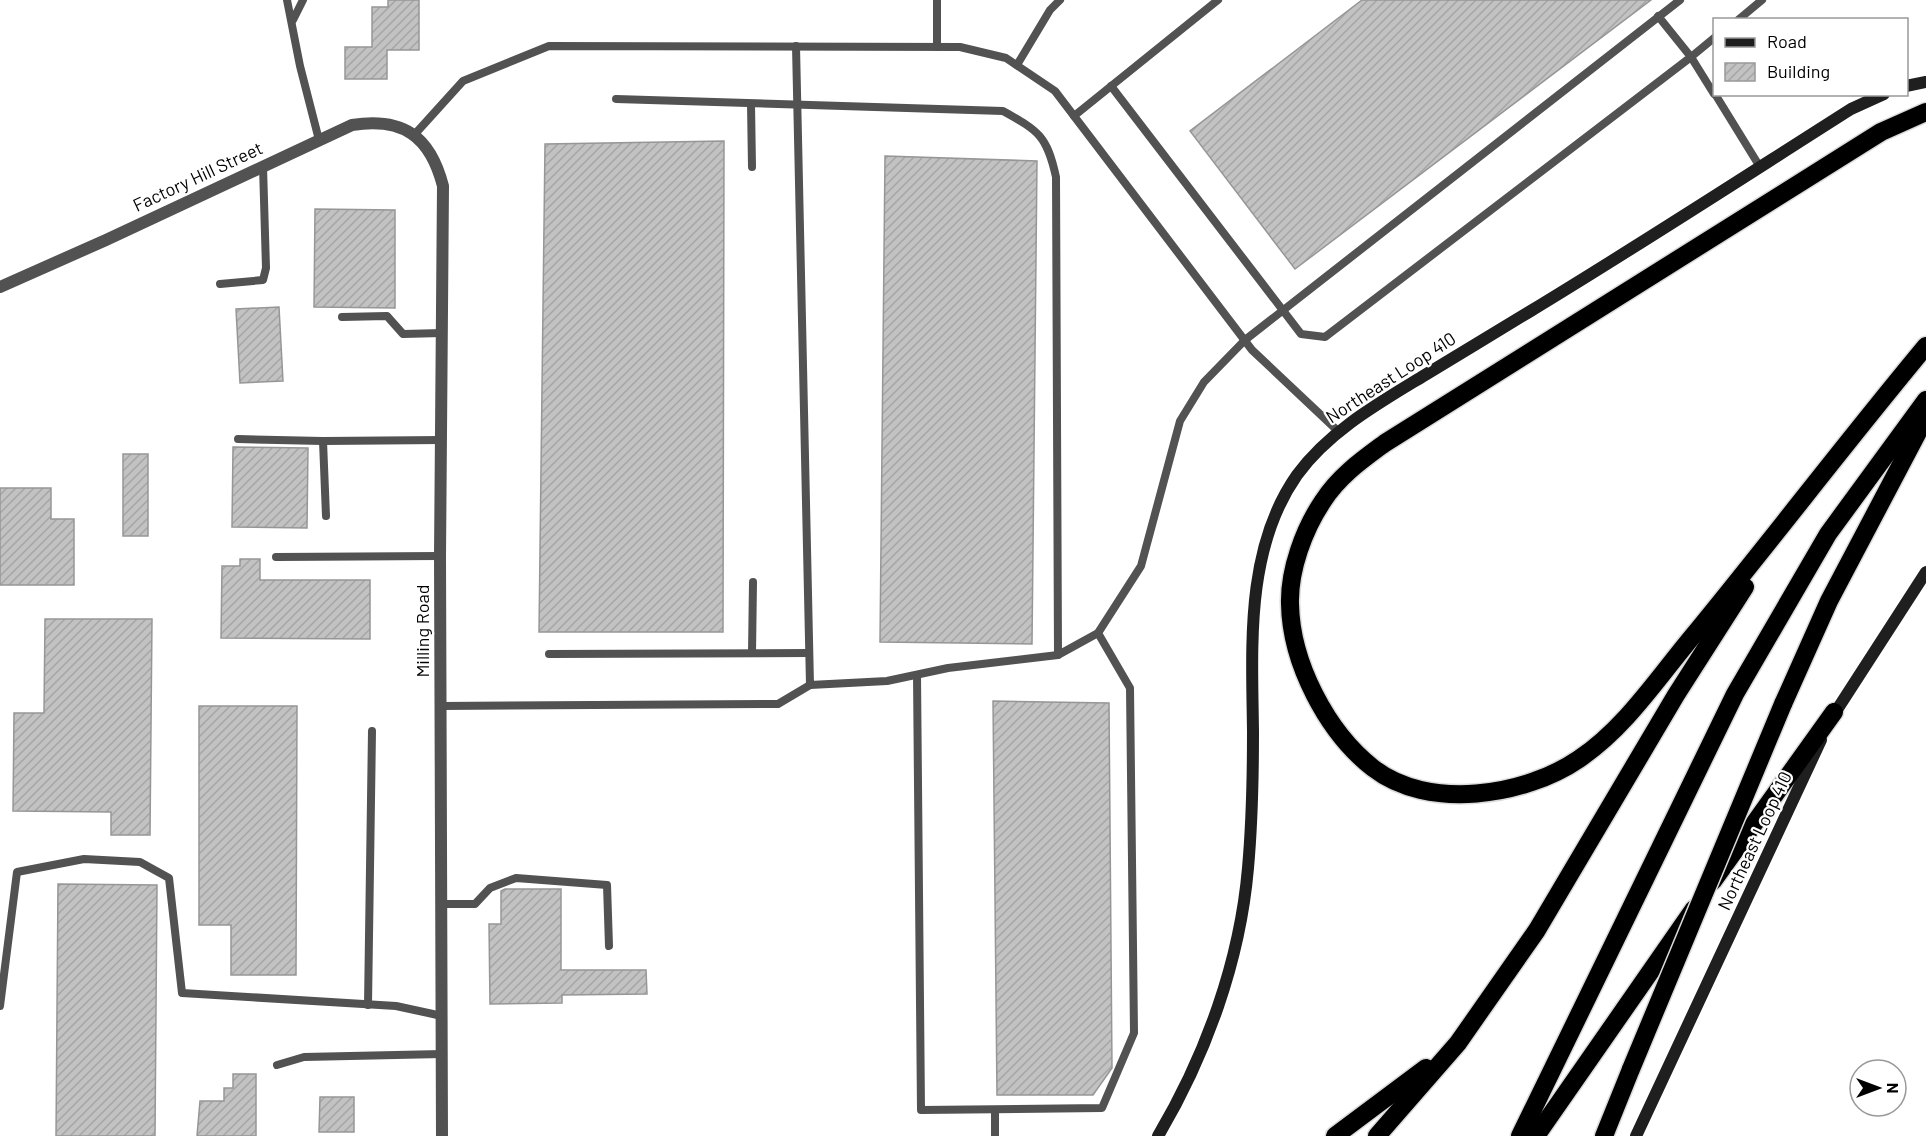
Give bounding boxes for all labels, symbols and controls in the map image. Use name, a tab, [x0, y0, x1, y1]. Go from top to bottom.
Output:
legend	[1713, 18, 1908, 96]
text: Road	[1767, 30, 1807, 52]
text: Building	[1767, 60, 1830, 82]
street label: Factory Hill Street	[129, 136, 266, 216]
street label: Northeast Loop 410	[1321, 327, 1460, 427]
street label: Milling Road	[411, 584, 433, 678]
street label: Northeast Loop 410	[1712, 768, 1796, 913]
north arrow	[1848, 1058, 1908, 1118]
text: N	[1884, 1083, 1903, 1093]

